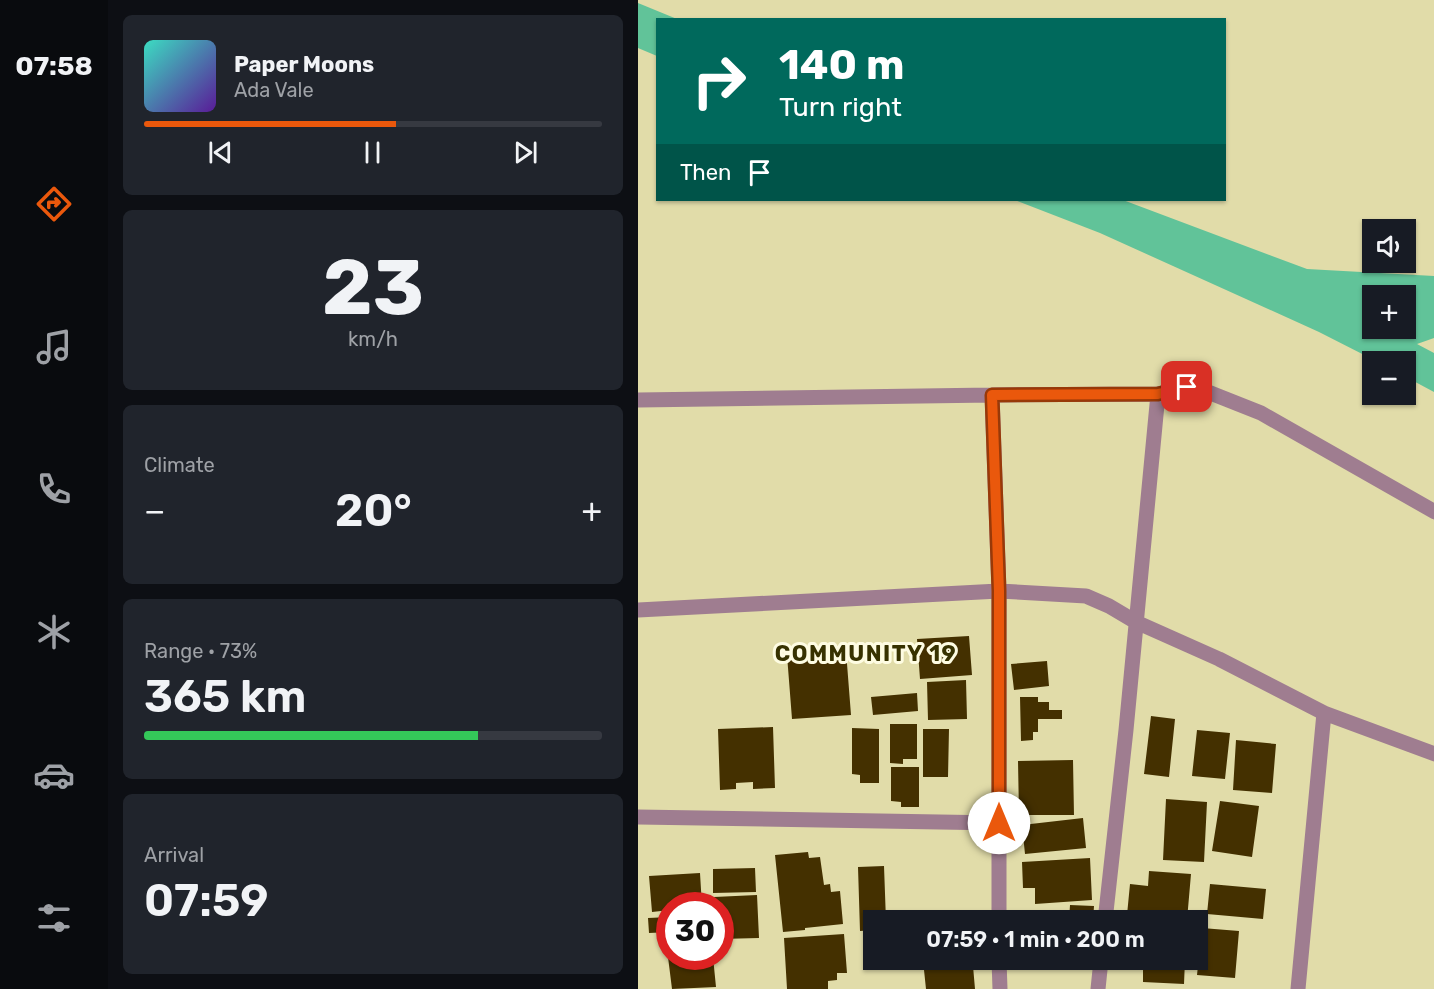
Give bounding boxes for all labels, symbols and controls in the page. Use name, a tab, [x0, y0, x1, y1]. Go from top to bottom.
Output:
text: 140 m	[779, 40, 905, 90]
icon: right	[680, 42, 758, 120]
text: 07:58	[15, 50, 93, 82]
text: Paper Moons	[234, 51, 374, 78]
text: Ada Vale	[234, 78, 314, 102]
text: Turn right	[779, 91, 902, 123]
icon: previous	[204, 136, 237, 169]
icon: pause	[356, 136, 389, 169]
icon: next	[509, 136, 542, 169]
icon: arrive	[743, 156, 776, 189]
text: Then	[680, 159, 731, 186]
icon: directions	[33, 183, 75, 225]
map controls	[1362, 219, 1416, 405]
button: sound	[1362, 219, 1416, 273]
text: 23	[322, 241, 424, 334]
button: +	[1362, 285, 1416, 339]
icon: music	[33, 326, 75, 368]
text: km/h	[348, 327, 398, 351]
button: −	[1362, 351, 1416, 405]
pin	[1161, 361, 1212, 412]
icon: arrive	[1170, 370, 1203, 403]
text: Climate	[144, 453, 215, 477]
icon: phone	[33, 468, 75, 510]
text: 20°	[335, 484, 412, 537]
text: −	[144, 491, 165, 530]
text: +	[581, 491, 602, 530]
icon: climate	[33, 611, 75, 653]
text: Range · 73%	[144, 639, 257, 663]
district label: COMMUNITY 19	[775, 640, 957, 667]
text: 365 km	[144, 670, 307, 723]
icon: car	[33, 754, 75, 796]
position arrow	[967, 791, 1031, 855]
text: Arrival	[144, 843, 204, 867]
text: 07:59	[144, 874, 269, 927]
speed limit sign: 30	[656, 892, 734, 970]
icon: filters	[33, 897, 75, 939]
text: 07:59 · 1 min · 200 m	[926, 926, 1145, 953]

